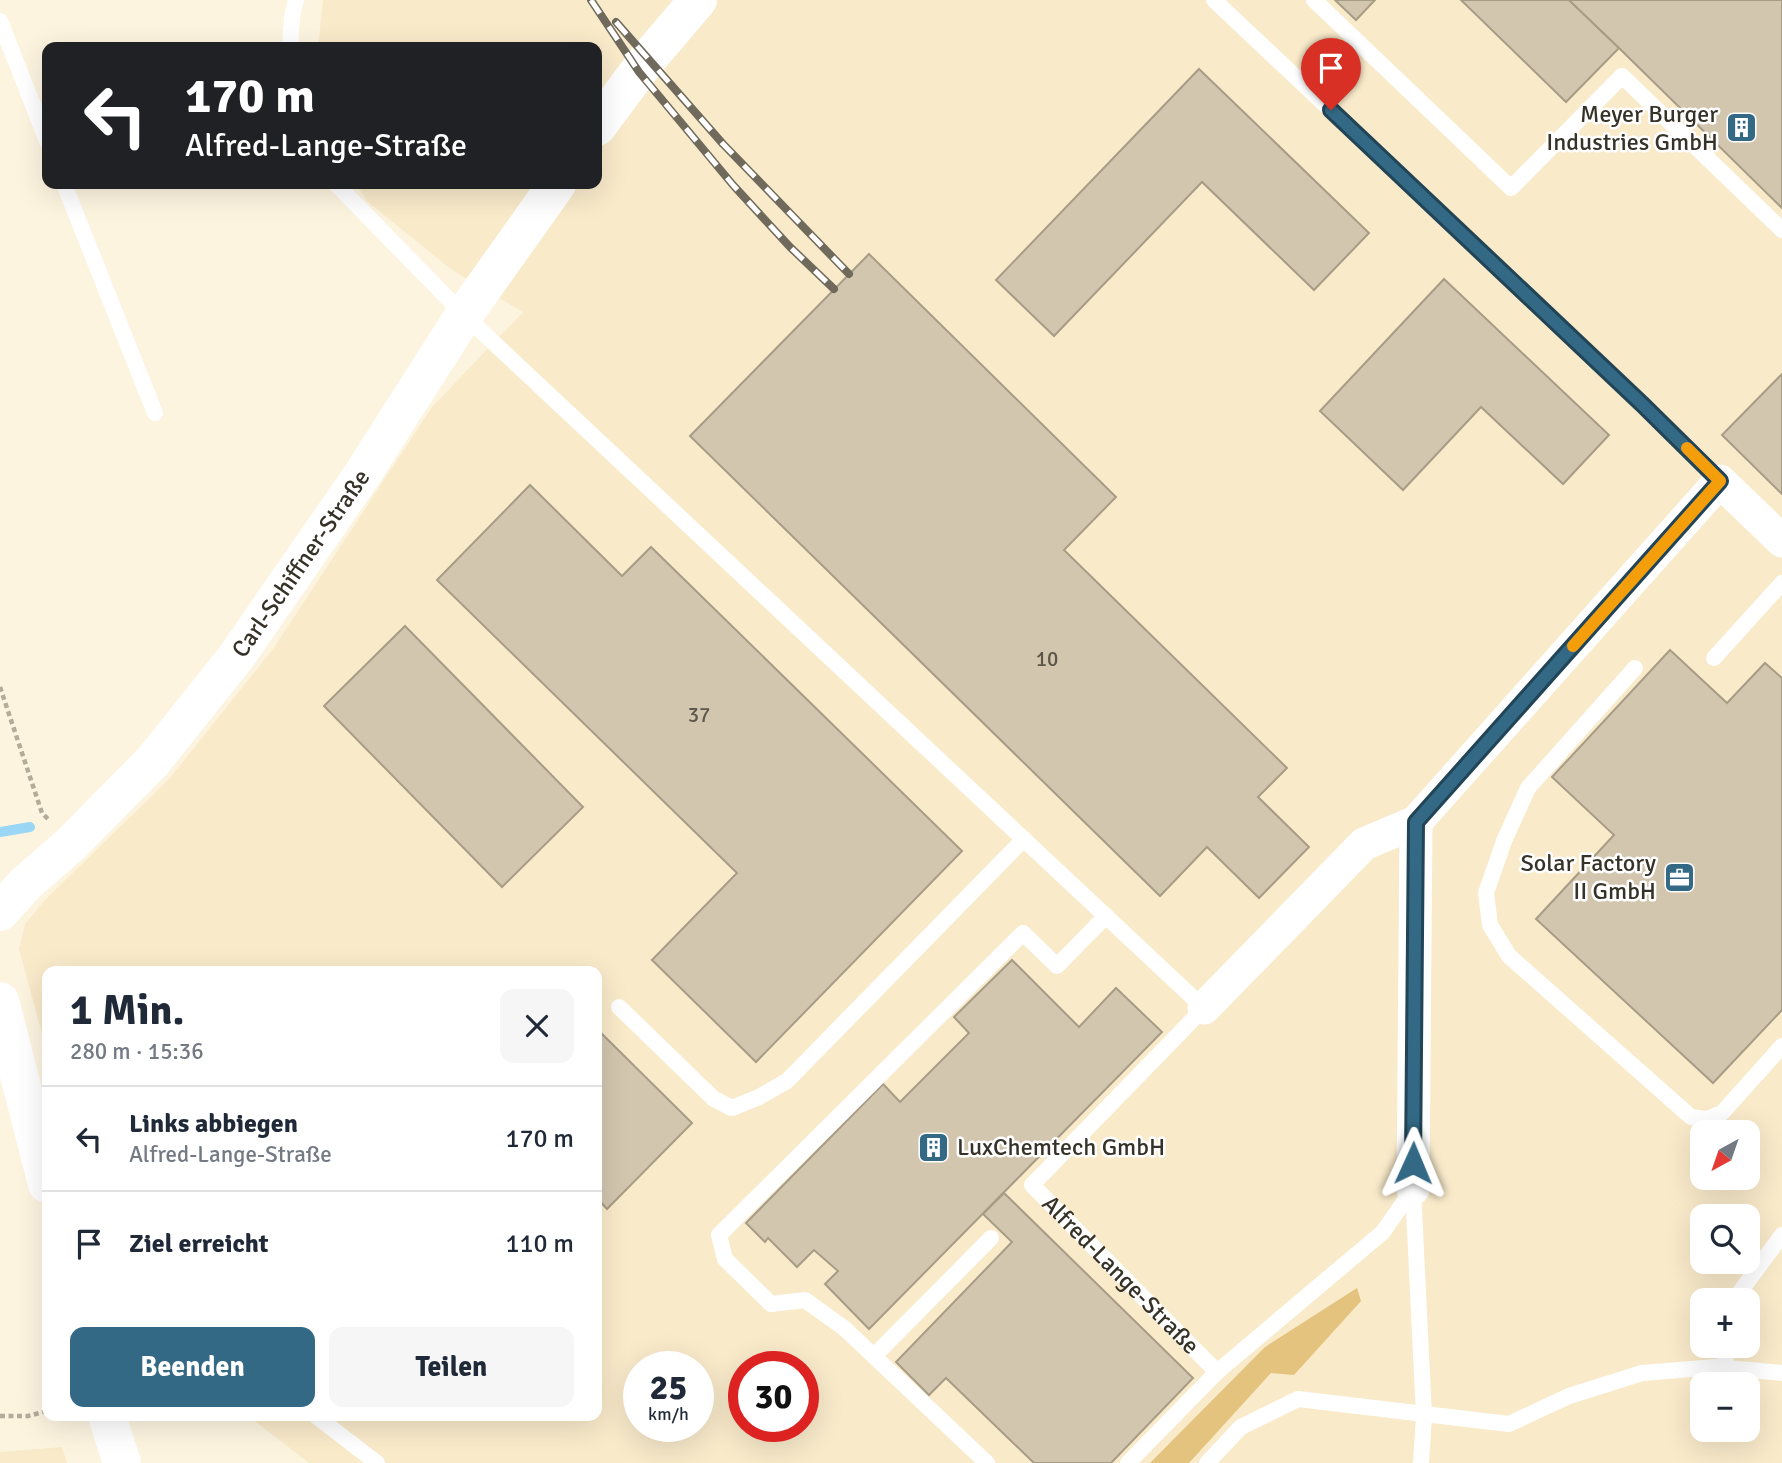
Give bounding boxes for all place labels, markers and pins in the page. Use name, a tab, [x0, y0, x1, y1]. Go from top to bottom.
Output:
pin	[1301, 38, 1361, 110]
place label: Meyer Burger Industries GmbH	[1546, 99, 1718, 157]
building icon: Meyer Burger Industries GmbH	[1724, 111, 1758, 145]
place label: Solar Factory II GmbH	[1520, 848, 1656, 906]
office icon: Solar Factory II GmbH	[1662, 860, 1696, 894]
building icon: LuxChemtech GmbH	[917, 1130, 951, 1164]
place label: LuxChemtech GmbH	[957, 1132, 1165, 1162]

